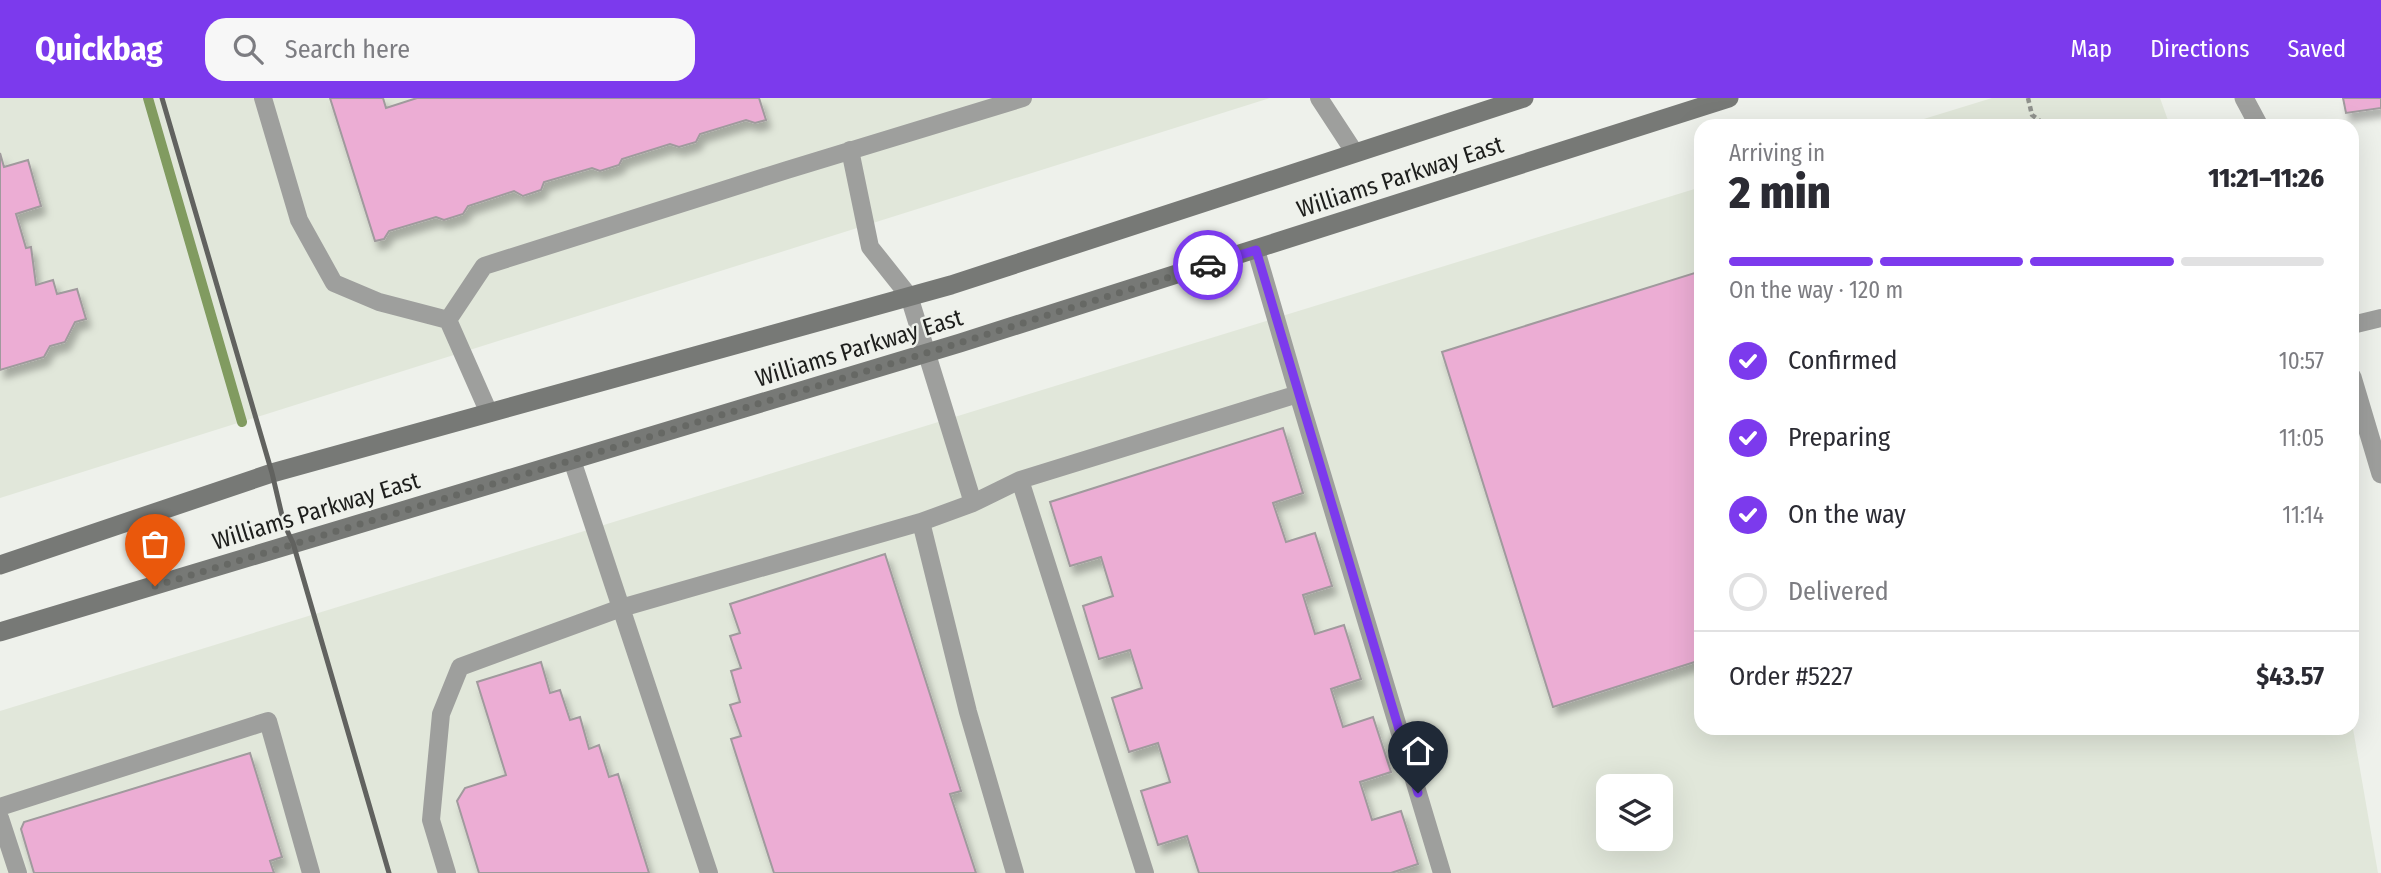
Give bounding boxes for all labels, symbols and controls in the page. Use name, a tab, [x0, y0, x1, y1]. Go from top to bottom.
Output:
search box	[205, 18, 695, 81]
text: Quickbag	[35, 29, 163, 69]
icon: search	[229, 30, 267, 68]
text: Search here	[285, 34, 410, 65]
text: Map	[2071, 35, 2112, 63]
text: Directions	[2150, 35, 2249, 63]
text: Saved	[2287, 35, 2346, 63]
street label: Williams Parkway East	[1293, 130, 1507, 224]
text: Arriving in	[1729, 139, 1825, 167]
text: 11:21–11:26	[2208, 163, 2324, 194]
text: 2 min	[1729, 165, 1831, 220]
courier	[1173, 230, 1243, 300]
icon: car	[1189, 246, 1227, 284]
text: On the way · 120 m	[1729, 276, 1903, 304]
street label: Williams Parkway East	[752, 303, 966, 393]
icon: check	[1729, 342, 1767, 380]
text: Confirmed	[1788, 345, 1898, 376]
text: 10:57	[2279, 347, 2324, 375]
icon: check	[1729, 419, 1767, 457]
text: Preparing	[1788, 422, 1890, 453]
text: 11:05	[2279, 424, 2324, 452]
street label: Williams Parkway East	[209, 466, 423, 556]
icon: check	[1729, 496, 1767, 534]
text: On the way	[1788, 499, 1906, 530]
text: 11:14	[2282, 501, 2324, 529]
pin	[125, 514, 185, 586]
icon: bag	[136, 525, 174, 563]
text: Delivered	[1788, 576, 1889, 607]
text: Order #5227	[1729, 661, 1853, 692]
text: $43.57	[2256, 661, 2324, 692]
pin	[1388, 721, 1448, 793]
icon: home	[1399, 732, 1437, 770]
map controls	[1596, 774, 1673, 851]
button: layers	[1596, 774, 1673, 851]

